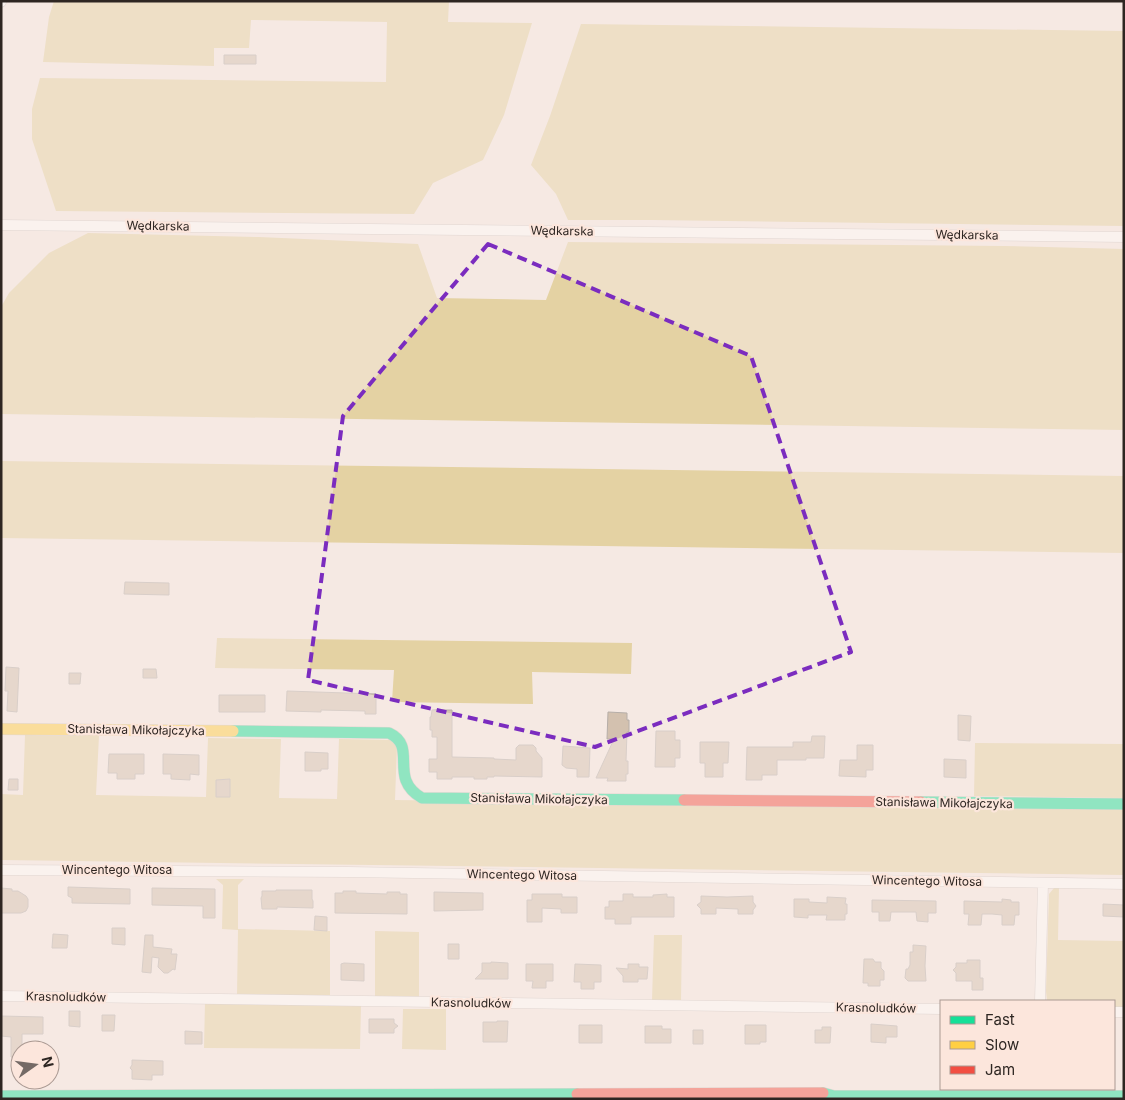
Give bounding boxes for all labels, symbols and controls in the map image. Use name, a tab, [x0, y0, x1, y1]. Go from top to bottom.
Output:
street label: Wędkarska	[126, 217, 190, 234]
street label: Wędkarska	[530, 222, 594, 239]
street label: Wędkarska	[935, 226, 999, 243]
street label: Stanisława Mikołajczyka	[67, 721, 205, 738]
street label: Stanisława Mikołajczyka	[470, 790, 608, 807]
street label: Stanisława Mikołajczyka	[875, 794, 1013, 811]
street label: Wincentego Witosa	[62, 862, 172, 877]
street label: Wincentego Witosa	[467, 866, 577, 883]
street label: Wincentego Witosa	[872, 872, 982, 889]
street label: Krasnoludków	[26, 988, 107, 1005]
street label: Krasnoludków	[431, 994, 512, 1011]
street label: Krasnoludków	[836, 999, 917, 1016]
legend	[940, 1000, 1115, 1090]
text: Fast	[985, 1010, 1015, 1029]
text: Slow	[985, 1035, 1019, 1054]
north arrow	[10, 1040, 60, 1090]
text: N	[39, 1055, 58, 1069]
text: Jam	[985, 1060, 1015, 1079]

